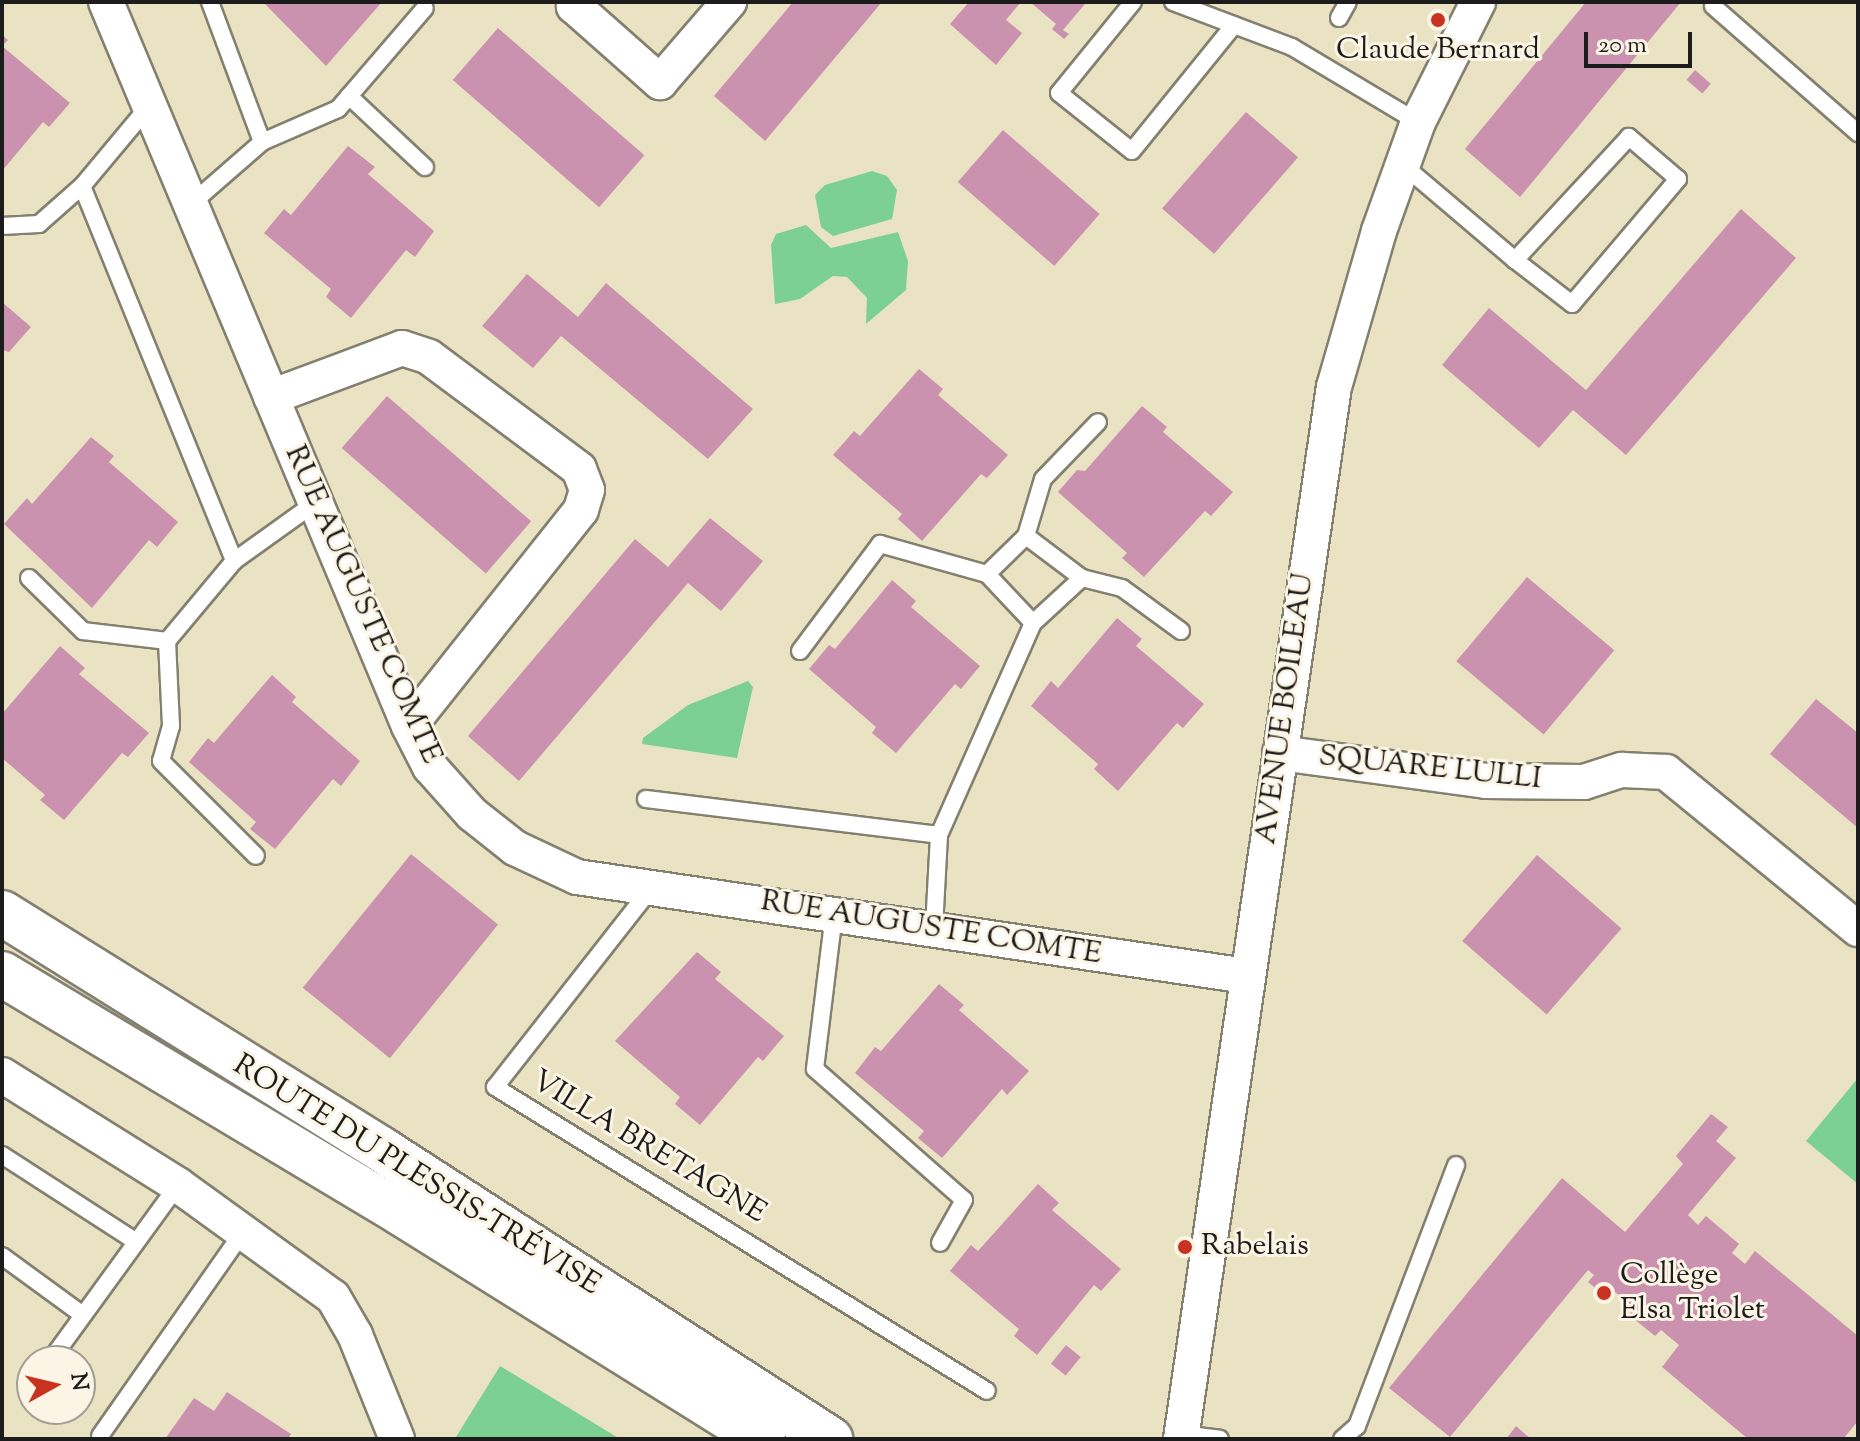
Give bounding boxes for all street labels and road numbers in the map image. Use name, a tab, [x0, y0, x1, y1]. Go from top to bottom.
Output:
street label: RUE AUGUSTE COMTE	[276, 440, 448, 770]
street label: AVENUE BOILEAU	[1249, 571, 1323, 847]
street label: SQUARE LULLI	[1317, 739, 1543, 799]
street label: RUE AUGUSTE COMTE	[758, 884, 1104, 974]
street label: ROUTE DU PLESSIS-TRÉVISE	[226, 1048, 606, 1304]
street label: VILLA BRETAGNE	[524, 1064, 772, 1232]

